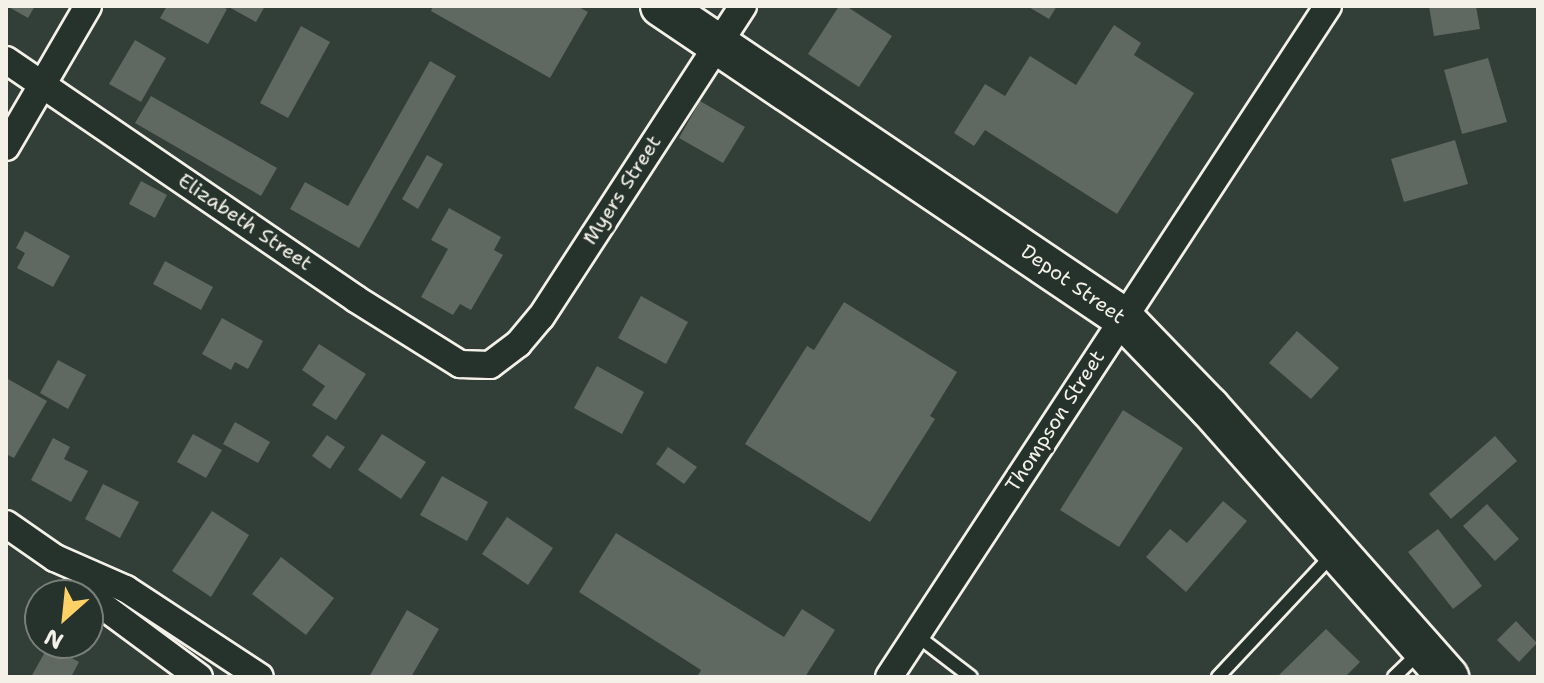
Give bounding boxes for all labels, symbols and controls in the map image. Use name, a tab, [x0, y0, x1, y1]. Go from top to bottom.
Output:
street label: Myers Street	[578, 131, 666, 249]
street label: Elizabeth Street	[173, 168, 317, 276]
street label: Depot Street	[1016, 239, 1130, 329]
street label: Thompson Street	[1000, 346, 1110, 496]
north arrow	[24, 579, 104, 659]
text: N	[39, 622, 68, 656]

